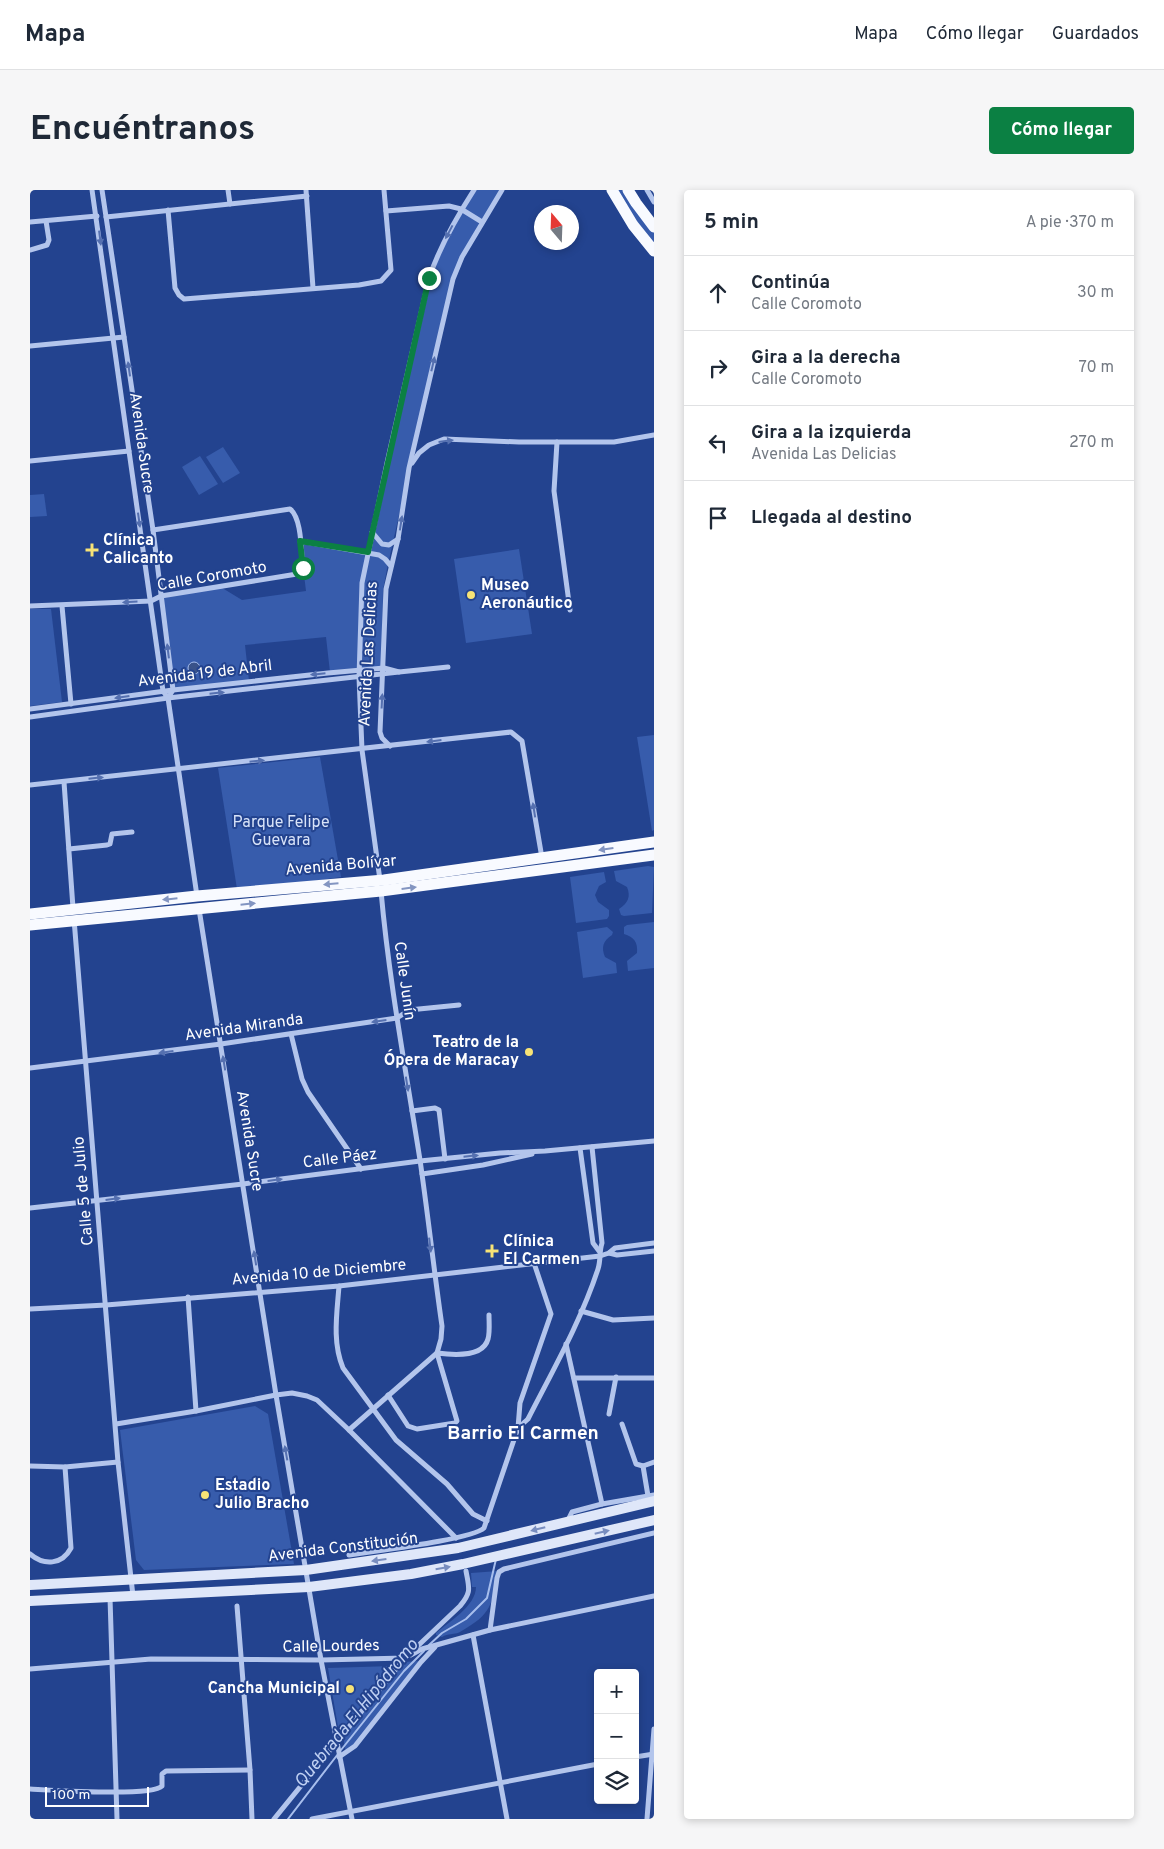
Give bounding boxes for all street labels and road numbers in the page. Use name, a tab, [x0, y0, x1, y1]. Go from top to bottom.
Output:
street label: Avenida Sucre	[124, 391, 158, 495]
street label: Calle Coromoto	[156, 558, 268, 596]
street label: Avenida Las Delicias	[355, 581, 383, 727]
street label: Avenida 19 de Abril	[137, 656, 273, 692]
street label: Avenida Bolívar	[284, 851, 398, 881]
street label: Calle Junín	[389, 940, 419, 1022]
street label: Avenida Miranda	[184, 1010, 304, 1046]
street label: Avenida Sucre	[231, 1089, 267, 1193]
street label: Calle 5 de Julio	[69, 1136, 99, 1246]
street label: Calle Páez	[302, 1145, 378, 1173]
street label: Avenida 10 de Diciembre	[231, 1255, 407, 1291]
street label: Avenida Constitución	[267, 1529, 419, 1567]
street label: Calle Lourdes	[282, 1636, 380, 1658]

